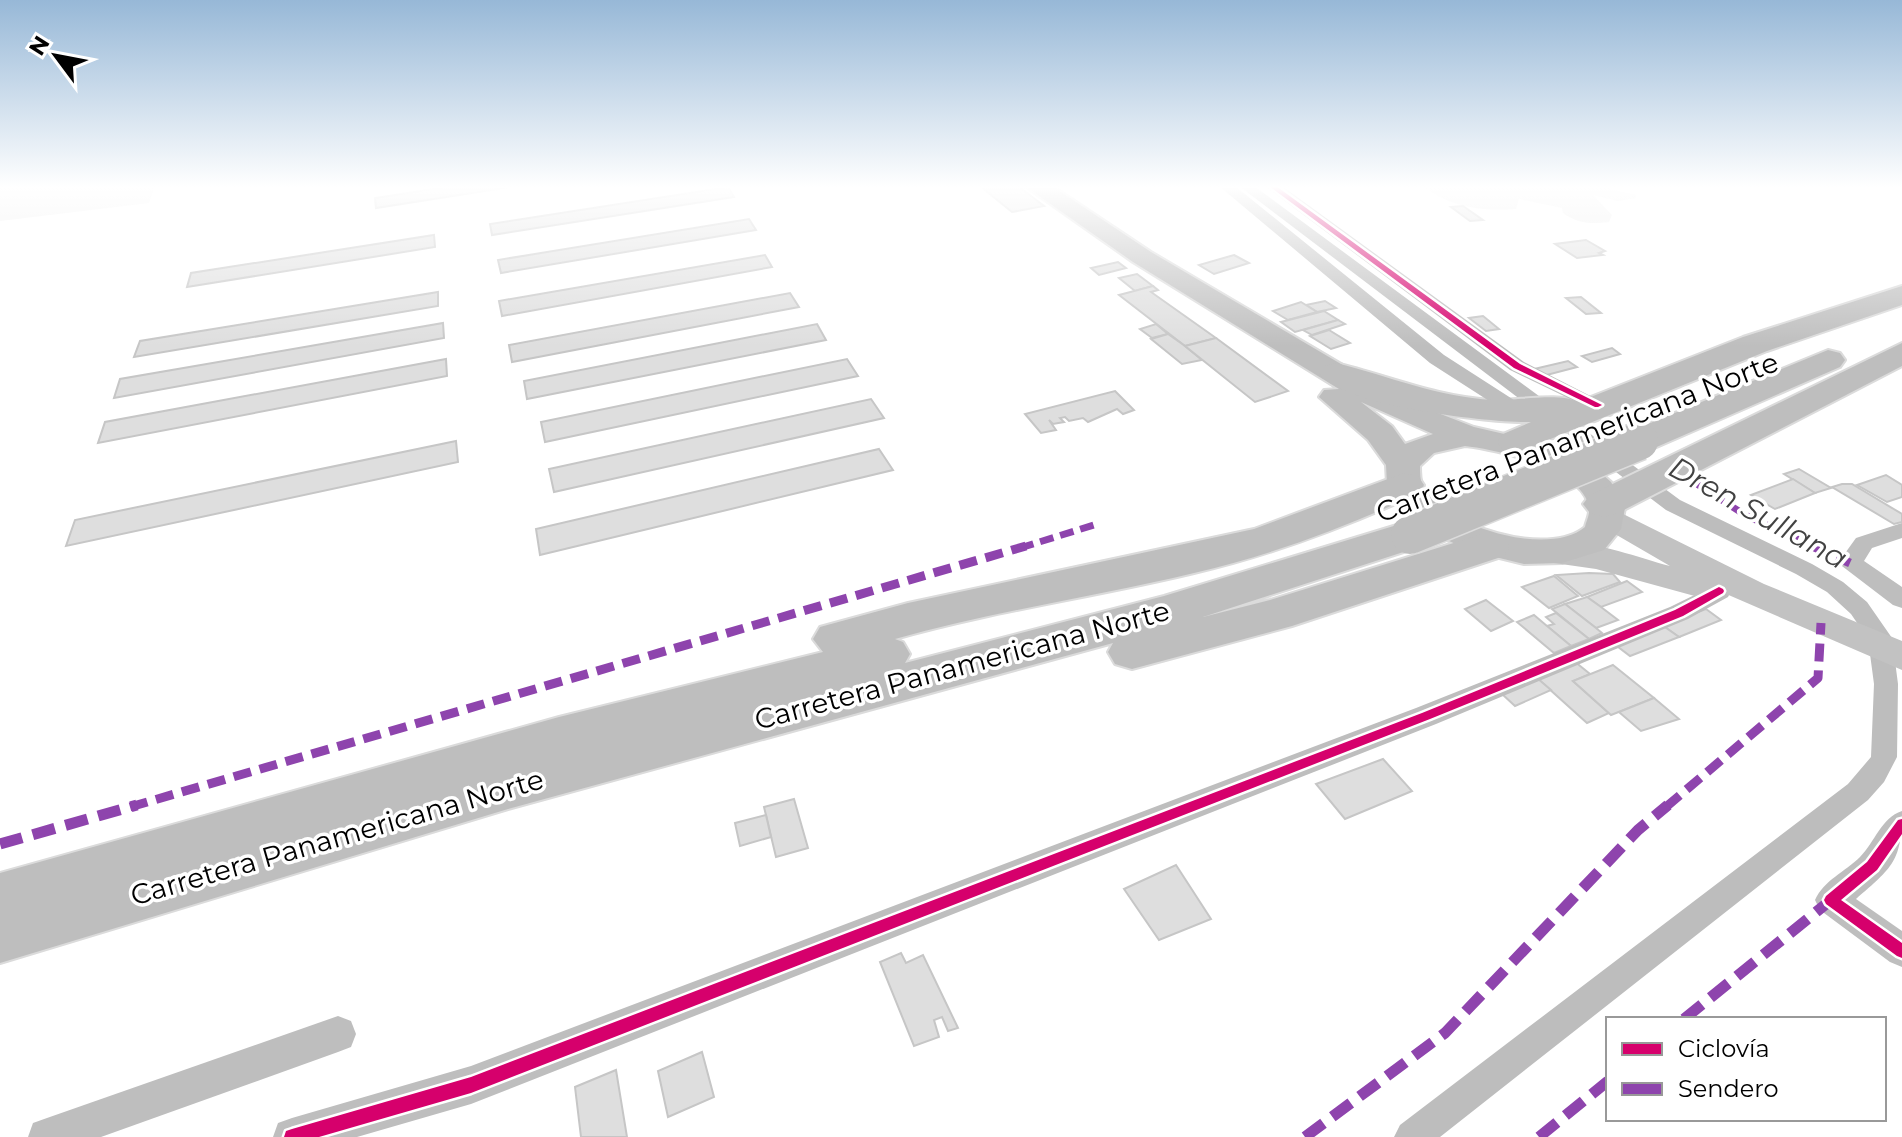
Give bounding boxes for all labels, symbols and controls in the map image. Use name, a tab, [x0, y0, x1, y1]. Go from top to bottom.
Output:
north arrow	[16, 16, 96, 96]
text: N	[23, 31, 56, 60]
street label: Carretera Panamericana Norte	[1371, 344, 1783, 530]
water label: Dren Sullana	[1663, 448, 1854, 577]
street label: Carretera Panamericana Norte	[751, 593, 1173, 737]
street label: Carretera Panamericana Norte	[126, 762, 548, 912]
legend	[1606, 1017, 1886, 1121]
text: Ciclovía	[1678, 1034, 1770, 1063]
text: Sendero	[1678, 1074, 1779, 1103]

